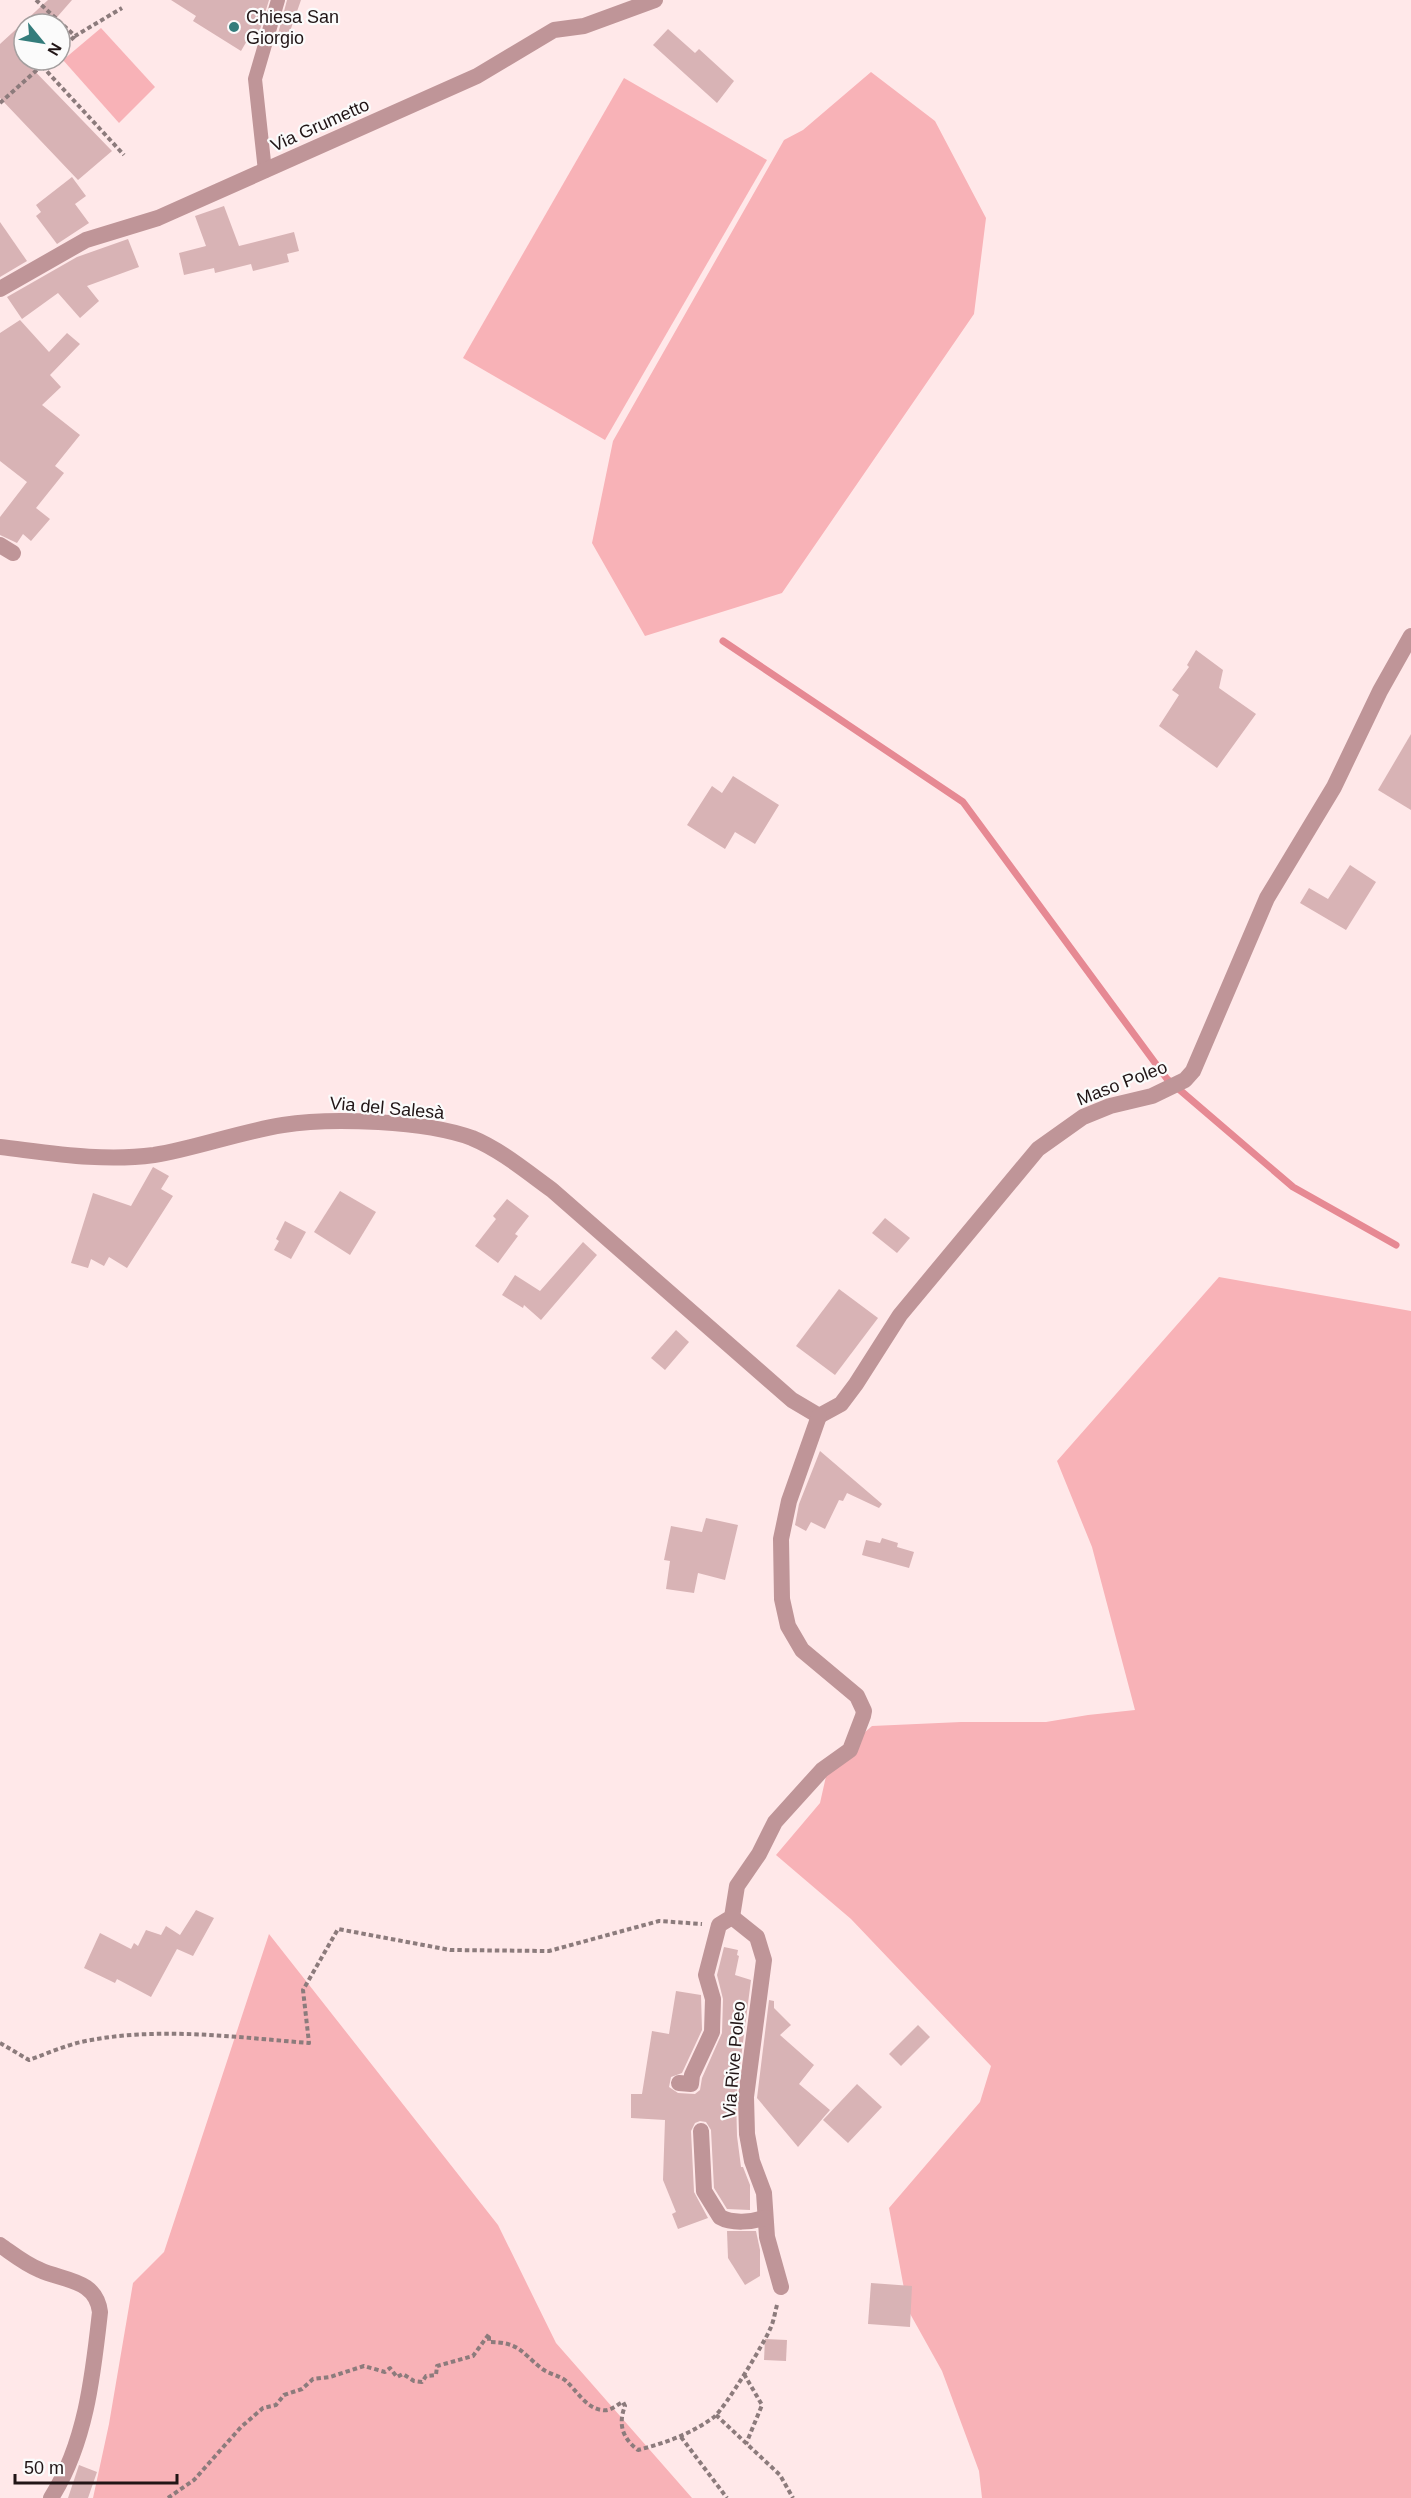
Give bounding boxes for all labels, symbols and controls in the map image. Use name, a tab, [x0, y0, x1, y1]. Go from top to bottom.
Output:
place label: Chiesa San Giorgio	[246, 7, 339, 48]
north arrow	[12, 12, 72, 72]
marker: Chiesa San Giorgio	[227, 20, 241, 34]
text: N	[44, 40, 65, 59]
street label: Via Grumetto	[268, 94, 372, 156]
street label: Maso Poleo	[1074, 1057, 1170, 1109]
street label: Via del Salesà	[329, 1093, 446, 1123]
street label: Via Rive Poleo	[719, 2000, 749, 2120]
scale bar	[15, 2447, 177, 2485]
text: 50 m	[24, 2458, 64, 2478]

